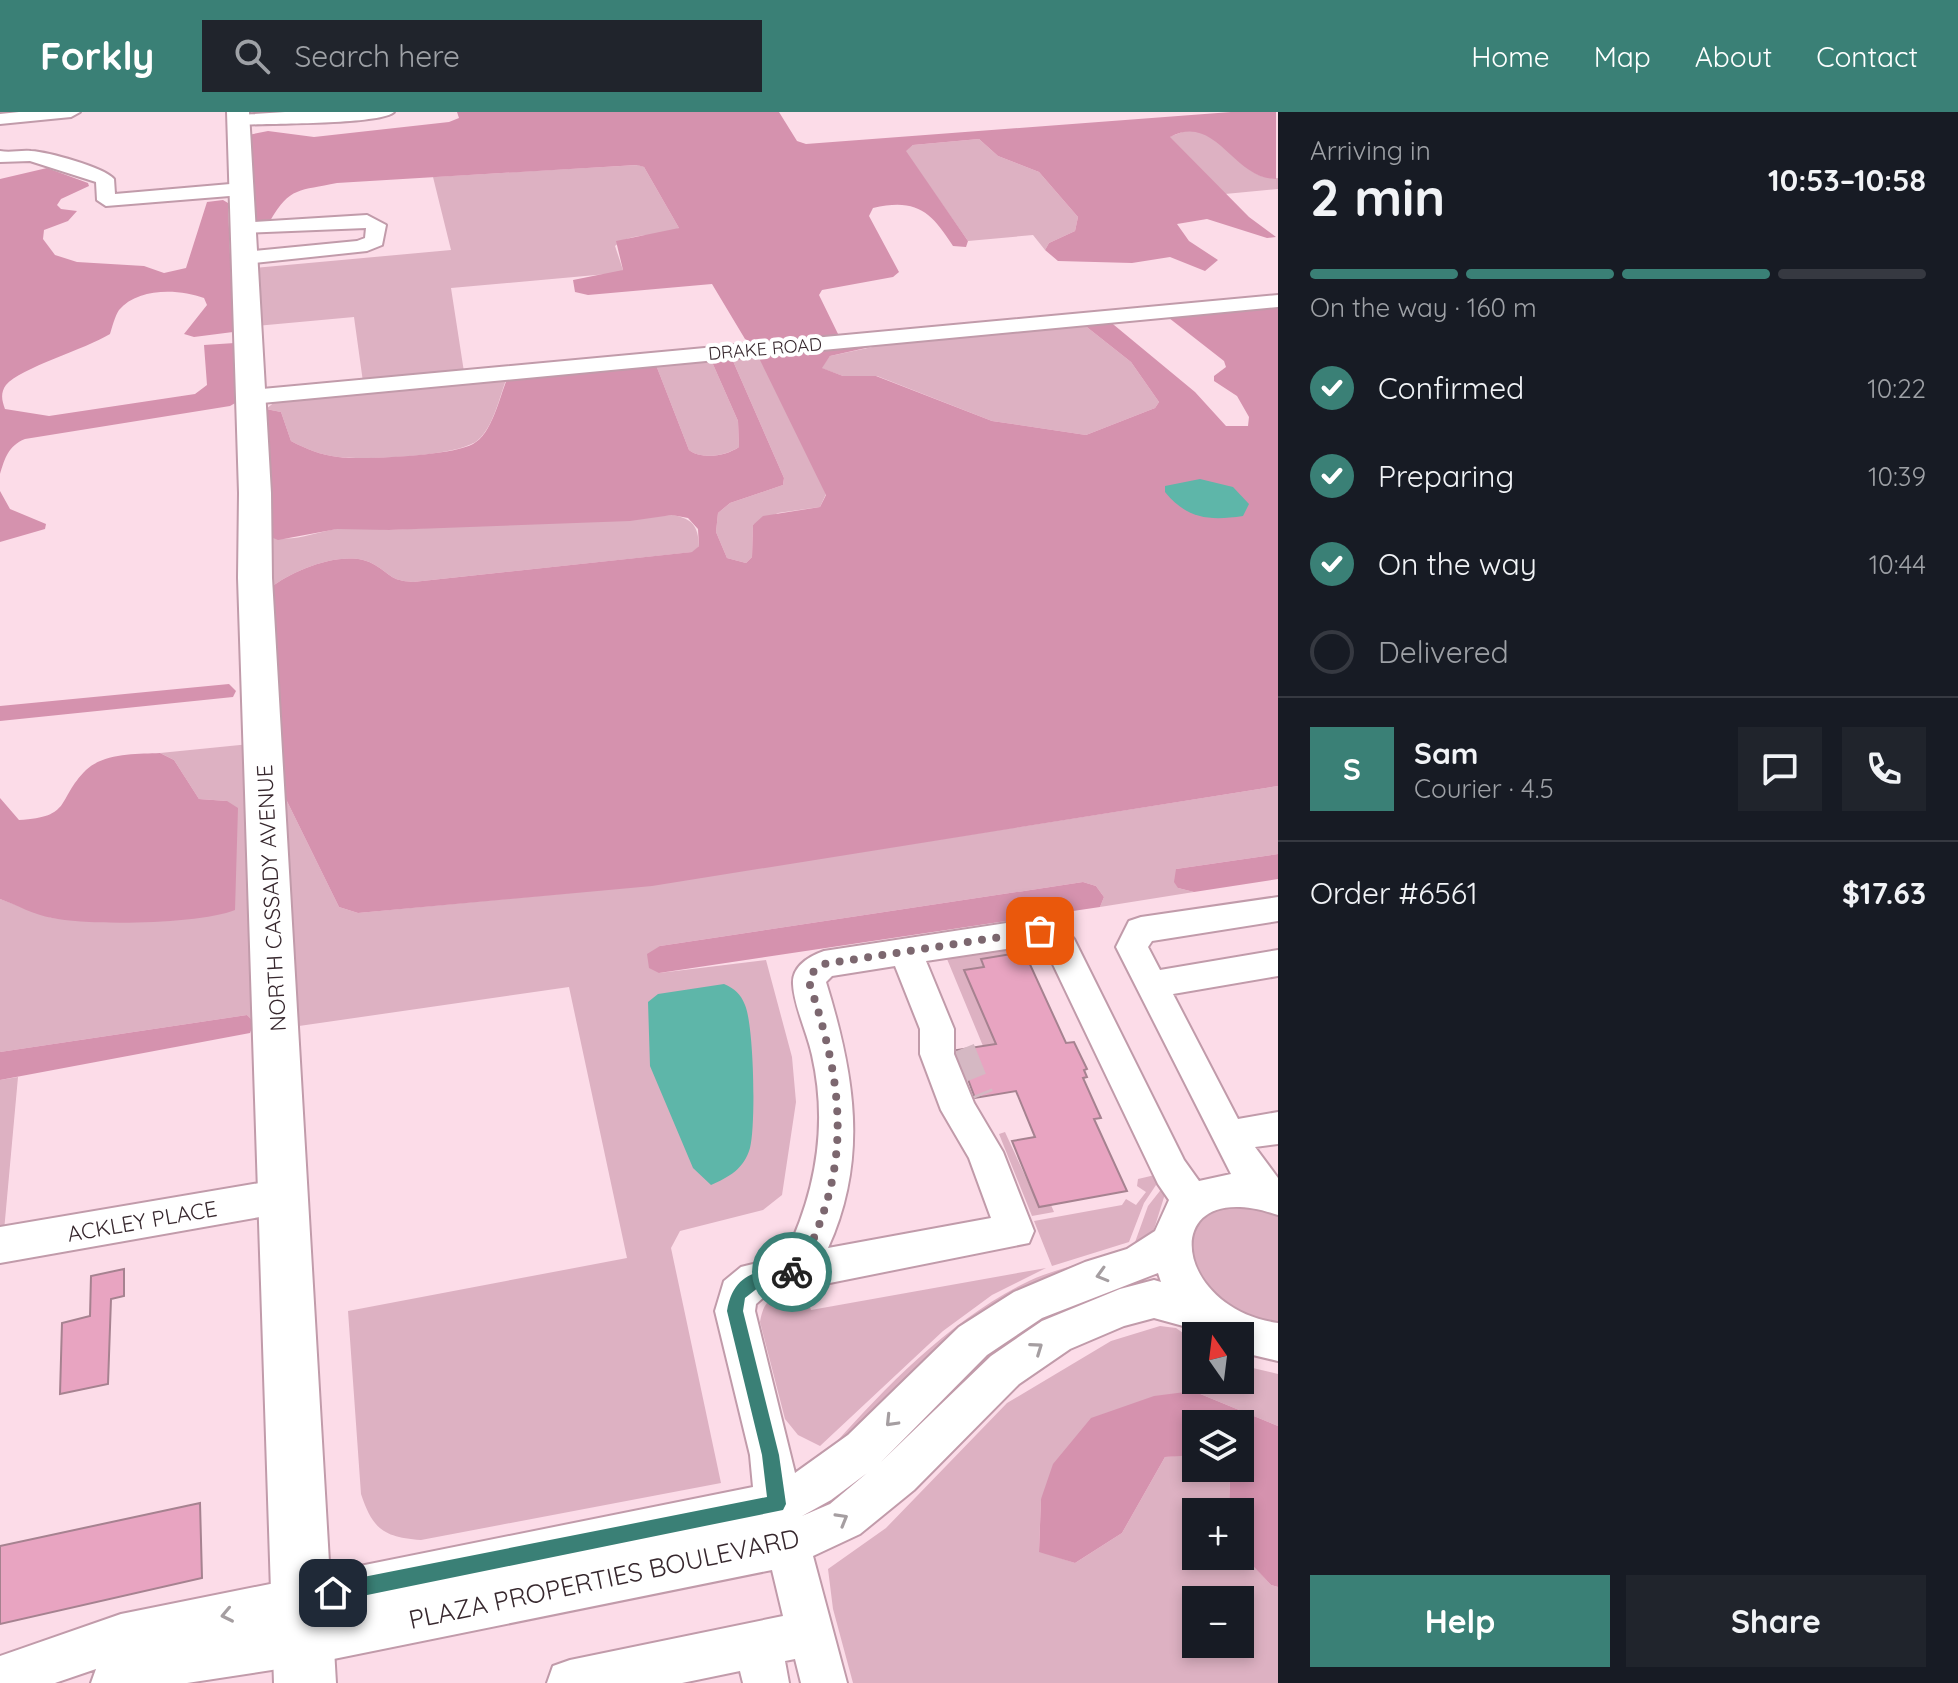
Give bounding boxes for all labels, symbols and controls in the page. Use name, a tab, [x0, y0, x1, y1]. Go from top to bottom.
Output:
search box	[202, 20, 762, 92]
text: Forkly	[40, 32, 154, 80]
icon: search	[230, 34, 274, 78]
text: Search here	[294, 37, 460, 75]
text: Home	[1471, 39, 1550, 74]
text: Map	[1594, 39, 1651, 74]
text: About	[1695, 39, 1772, 74]
text: Contact	[1816, 39, 1918, 74]
text: Arriving in	[1310, 134, 1431, 167]
text: 10:53–10:58	[1768, 161, 1926, 199]
text: 2 min	[1310, 164, 1445, 229]
text: On the way · 160 m	[1310, 291, 1537, 324]
street label: DRAKE ROAD	[707, 332, 823, 365]
icon: check	[1310, 366, 1354, 410]
text: Confirmed	[1378, 369, 1524, 407]
text: 10:22	[1867, 372, 1926, 405]
icon: check	[1310, 454, 1354, 498]
text: Preparing	[1378, 457, 1514, 495]
text: 10:39	[1868, 460, 1926, 493]
icon: check	[1310, 542, 1354, 586]
text: On the way	[1378, 545, 1537, 583]
text: 10:44	[1869, 548, 1926, 581]
text: Delivered	[1378, 633, 1509, 671]
button: chat	[1738, 727, 1822, 811]
button: phone	[1842, 727, 1926, 811]
text: Sam	[1414, 734, 1478, 772]
text: S	[1343, 750, 1361, 788]
street label: NORTH CASSADY AVENUE	[250, 764, 292, 1032]
text: Courier · 4.5	[1414, 772, 1554, 805]
text: Order #6561	[1310, 874, 1478, 912]
text: $17.63	[1842, 874, 1926, 912]
pin	[1006, 897, 1074, 965]
icon: bag	[1018, 909, 1062, 953]
street label: ACKLEY PLACE	[65, 1194, 219, 1248]
courier	[752, 1232, 832, 1312]
icon: bike	[770, 1250, 814, 1294]
one-way arrow	[1096, 1266, 1109, 1282]
north arrow	[1182, 1322, 1254, 1394]
map controls	[1182, 1322, 1254, 1658]
one-way arrow	[1028, 1343, 1043, 1358]
button: layers	[1182, 1410, 1254, 1482]
one-way arrow	[886, 1412, 900, 1426]
button: +	[1182, 1498, 1254, 1570]
one-way arrow	[834, 1513, 848, 1528]
street label: PLAZA PROPERTIES BOULEVARD	[405, 1521, 802, 1636]
pin	[299, 1559, 367, 1627]
icon: home	[311, 1571, 355, 1615]
button: Help	[1310, 1575, 1610, 1667]
button: Share	[1626, 1575, 1926, 1667]
button: −	[1182, 1586, 1254, 1658]
one-way arrow	[220, 1605, 233, 1622]

